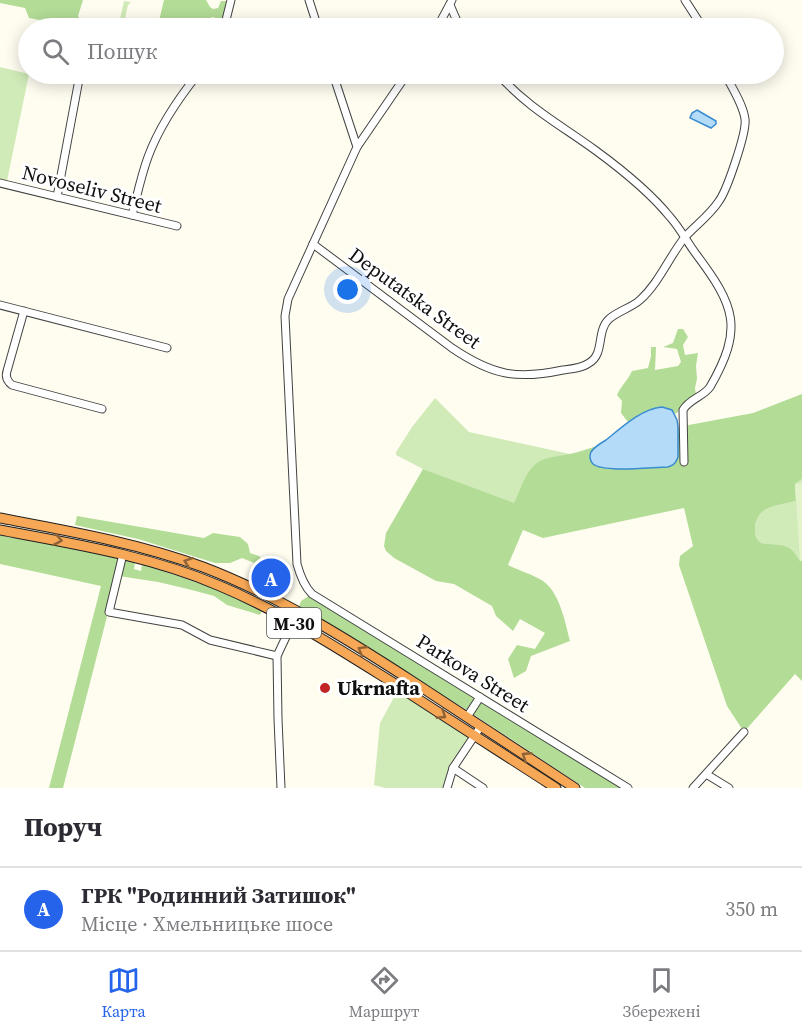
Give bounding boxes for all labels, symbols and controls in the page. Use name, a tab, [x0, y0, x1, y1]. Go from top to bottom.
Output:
search box	[18, 18, 784, 84]
icon: search	[39, 35, 72, 68]
text: Пошук	[87, 36, 158, 66]
street label: Novoseliv Street	[19, 158, 165, 220]
street label: Deputatska Street	[343, 241, 487, 356]
your location	[333, 275, 362, 304]
one-way arrow	[52, 533, 62, 546]
pin: A	[252, 556, 290, 600]
one-way arrow	[183, 557, 194, 570]
road number: М-30	[267, 608, 321, 638]
street label: Parkova Street	[411, 627, 535, 719]
one-way arrow	[358, 645, 368, 657]
place label: Ukrnafta	[337, 674, 420, 702]
marker: Ukrnafta	[318, 681, 332, 695]
one-way arrow	[436, 707, 446, 719]
one-way arrow	[521, 752, 532, 763]
text: Поруч	[24, 809, 102, 845]
text: ГРК "Родинний Затишок"	[81, 880, 356, 910]
text: A	[37, 895, 50, 923]
text: 350 m	[725, 895, 778, 923]
text: Місце · Хмельницьке шосе	[81, 910, 333, 938]
tab: Карта	[102, 964, 146, 1022]
tab: Маршрут	[349, 964, 419, 1022]
tab: Збережені	[623, 964, 700, 1022]

